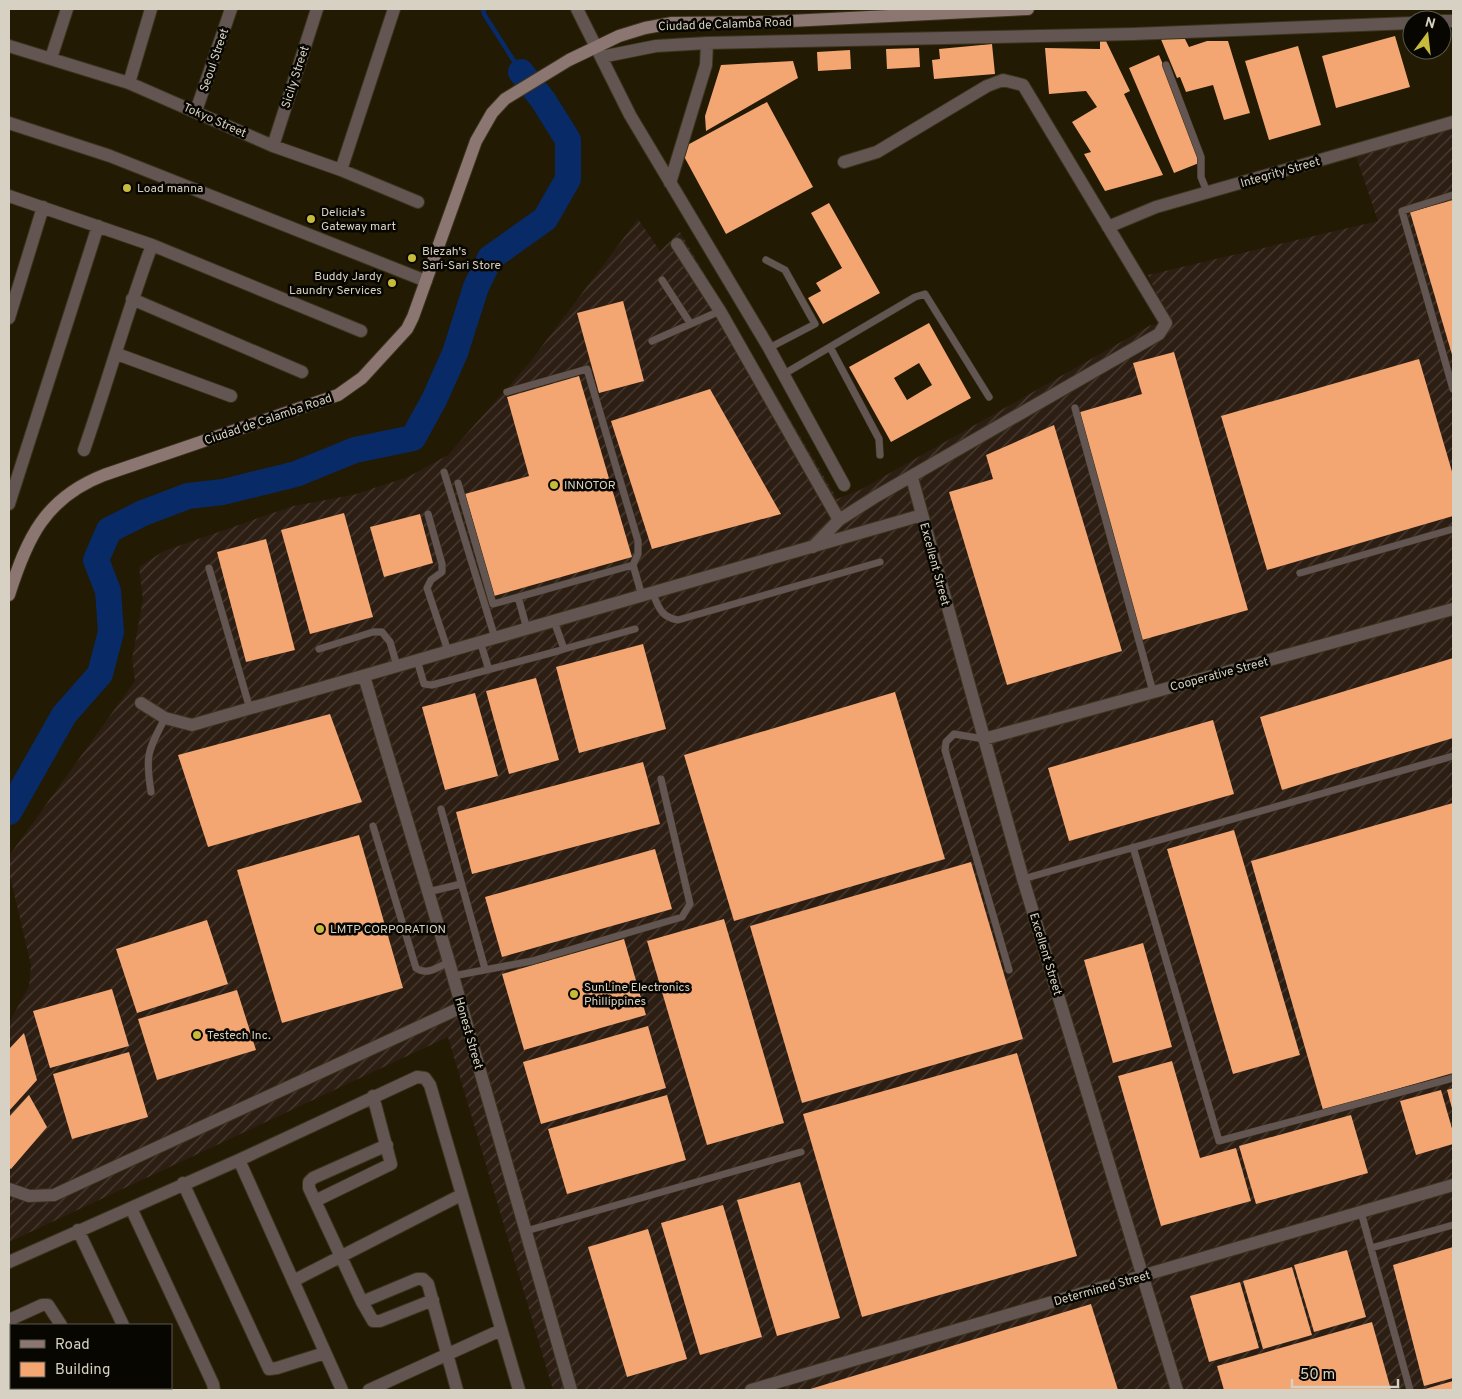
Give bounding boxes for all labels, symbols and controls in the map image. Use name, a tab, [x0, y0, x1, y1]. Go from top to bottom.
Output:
north arrow	[1402, 10, 1452, 60]
text: N	[1423, 14, 1437, 33]
street label: Ciudad de Calamba Road	[658, 15, 792, 35]
street label: Seoul Street	[197, 26, 233, 94]
street label: Sicily Street	[278, 44, 314, 111]
street label: Tokyo Street	[180, 100, 249, 142]
street label: Integrity Street	[1239, 154, 1322, 192]
place label: Load manna	[137, 181, 203, 197]
marker: Load manna	[121, 182, 133, 194]
place label: Delicia's Gateway mart	[321, 205, 396, 235]
marker: Delicia's Gateway mart	[305, 213, 317, 225]
place label: Blezah's Sari-Sari Store	[422, 244, 501, 274]
marker: Blezah's Sari-Sari Store	[406, 252, 418, 264]
place label: Buddy Jardy Laundry Services	[289, 269, 382, 299]
marker: Buddy Jardy Laundry Services	[386, 277, 398, 289]
street label: Ciudad de Calamba Road	[202, 391, 334, 449]
place label: INNOTOR	[564, 478, 616, 494]
marker: INNOTOR	[548, 479, 560, 491]
street label: Excellent Street	[915, 521, 953, 608]
street label: Cooperative Street	[1168, 654, 1270, 696]
street label: Excellent Street	[1025, 911, 1065, 997]
place label: LMTP CORPORATION	[330, 922, 446, 938]
marker: LMTP CORPORATION	[314, 923, 326, 935]
place label: SunLine Electronics Phillippines	[584, 980, 690, 1010]
marker: SunLine Electronics Phillippines	[568, 988, 580, 1000]
street label: Honest Street	[450, 995, 486, 1071]
place label: Testech Inc.	[207, 1028, 271, 1044]
marker: Testech Inc.	[191, 1029, 203, 1041]
street label: Determined Street	[1052, 1268, 1152, 1310]
legend	[10, 1324, 172, 1389]
text: Road	[55, 1336, 90, 1355]
scale bar	[1292, 1356, 1398, 1388]
text: Building	[55, 1361, 110, 1380]
text: 50 m	[1300, 1366, 1335, 1385]

